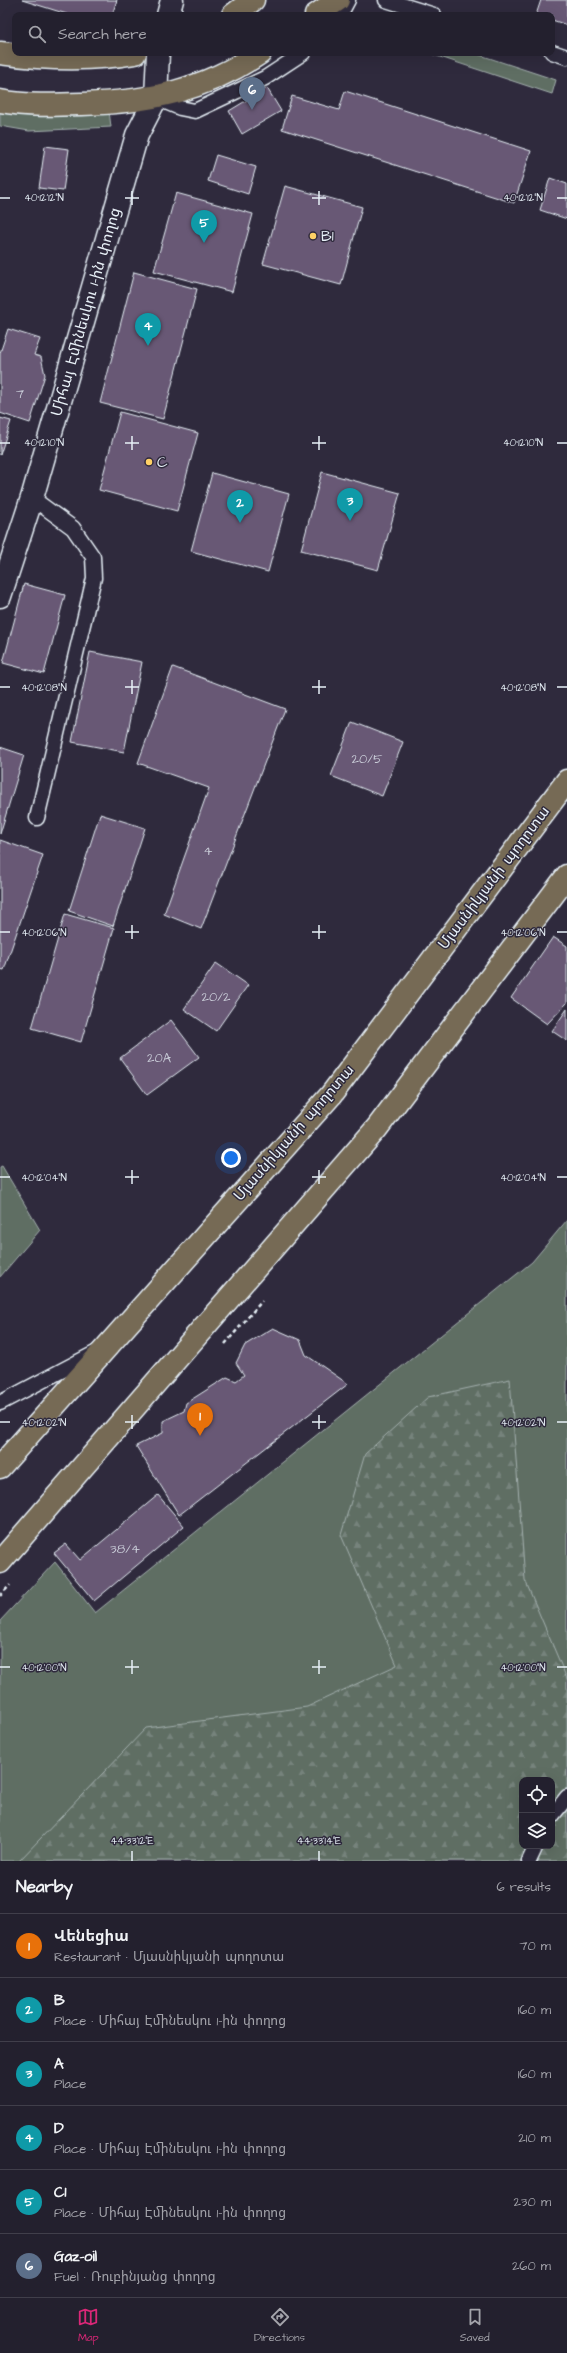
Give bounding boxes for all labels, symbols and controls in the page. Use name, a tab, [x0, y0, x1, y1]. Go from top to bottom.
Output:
search box	[12, 12, 555, 56]
icon: search	[26, 23, 48, 45]
text: Search here	[58, 24, 147, 45]
pin: 6	[239, 77, 265, 110]
text: 40°12'12"N	[24, 191, 64, 205]
text: 40°12'12"N	[503, 191, 543, 205]
street label: Միհայ Էմինեսկու 1-ին փողոց	[46, 205, 126, 419]
pin: 5	[191, 210, 217, 243]
place label: B1	[321, 226, 334, 247]
marker: B1	[308, 231, 318, 241]
pin: 4	[135, 313, 161, 346]
house number: 7	[16, 385, 24, 403]
text: 40°12'10"N	[24, 436, 64, 450]
text: 40°12'10"N	[503, 436, 543, 450]
place label: C	[157, 452, 168, 473]
marker: C	[144, 457, 154, 467]
pin: 3	[337, 488, 363, 521]
pin: 2	[227, 490, 253, 523]
text: 40°12'08"N	[21, 681, 67, 695]
text: 40°12'08"N	[500, 681, 546, 695]
house number: 20/5	[352, 750, 382, 768]
street label: Մյասնիկյանի պողոտա	[433, 802, 555, 954]
house number: 4	[204, 842, 213, 860]
text: 40°12'06"N	[21, 926, 67, 940]
text: 40°12'06"N	[500, 926, 546, 940]
house number: 20/2	[202, 988, 231, 1006]
house number: 20A	[147, 1049, 172, 1067]
street label: Մյասնիկյանի պողոտա	[229, 1060, 359, 1206]
your location	[221, 1148, 241, 1168]
text: 40°12'04"N	[21, 1171, 67, 1185]
text: 40°12'04"N	[500, 1171, 546, 1185]
pin: 1	[187, 1403, 213, 1436]
text: 40°12'02"N	[22, 1416, 66, 1430]
text: 40°12'02"N	[501, 1416, 545, 1430]
house number: 38/4	[110, 1540, 140, 1558]
text: 40°12'00"N	[21, 1661, 67, 1675]
text: 40°12'00"N	[500, 1661, 546, 1675]
map controls	[519, 1777, 555, 1849]
button: locate	[519, 1777, 555, 1813]
button: layers	[519, 1813, 555, 1849]
text: 44°33'12"E	[111, 1834, 154, 1848]
text: 44°33'14"E	[297, 1834, 341, 1848]
text: Nearby	[16, 1875, 73, 1899]
text: 6 results	[496, 1878, 551, 1896]
text: Վենեցիա	[54, 1926, 129, 1947]
text: 1	[28, 1937, 30, 1955]
text: 70 m	[519, 1937, 551, 1955]
text: Restaurant · Մյասնիկյանի պողոտա	[54, 1948, 284, 1966]
text: B	[54, 1990, 65, 2011]
text: 2	[25, 2001, 33, 2019]
text: 160 m	[518, 2001, 551, 2019]
text: Place · Միհայ Էմինեսկու 1-ին փողոց	[54, 2012, 286, 2030]
text: A	[54, 2054, 64, 2075]
text: 3	[26, 2065, 32, 2083]
text: 160 m	[518, 2065, 551, 2083]
text: Place	[54, 2075, 86, 2093]
text: D	[54, 2118, 64, 2139]
text: 4	[25, 2129, 33, 2147]
text: 210 m	[518, 2129, 551, 2147]
text: Place · Միհայ Էմինեսկու 1-ին փողոց	[54, 2140, 286, 2158]
text: C1	[54, 2182, 67, 2203]
text: 5	[24, 2193, 34, 2211]
text: 230 m	[513, 2193, 551, 2211]
text: Place · Միհայ Էմինեսկու 1-ին փողոց	[54, 2204, 286, 2222]
text: Gaz-oil	[54, 2246, 97, 2267]
text: 6	[25, 2257, 33, 2275]
text: 260 m	[512, 2257, 551, 2275]
text: Fuel · Ռուբինյանց փողոց	[54, 2268, 216, 2286]
tab: Map	[77, 2306, 99, 2345]
tab: Directions	[254, 2306, 305, 2345]
tab: Saved	[460, 2306, 490, 2345]

